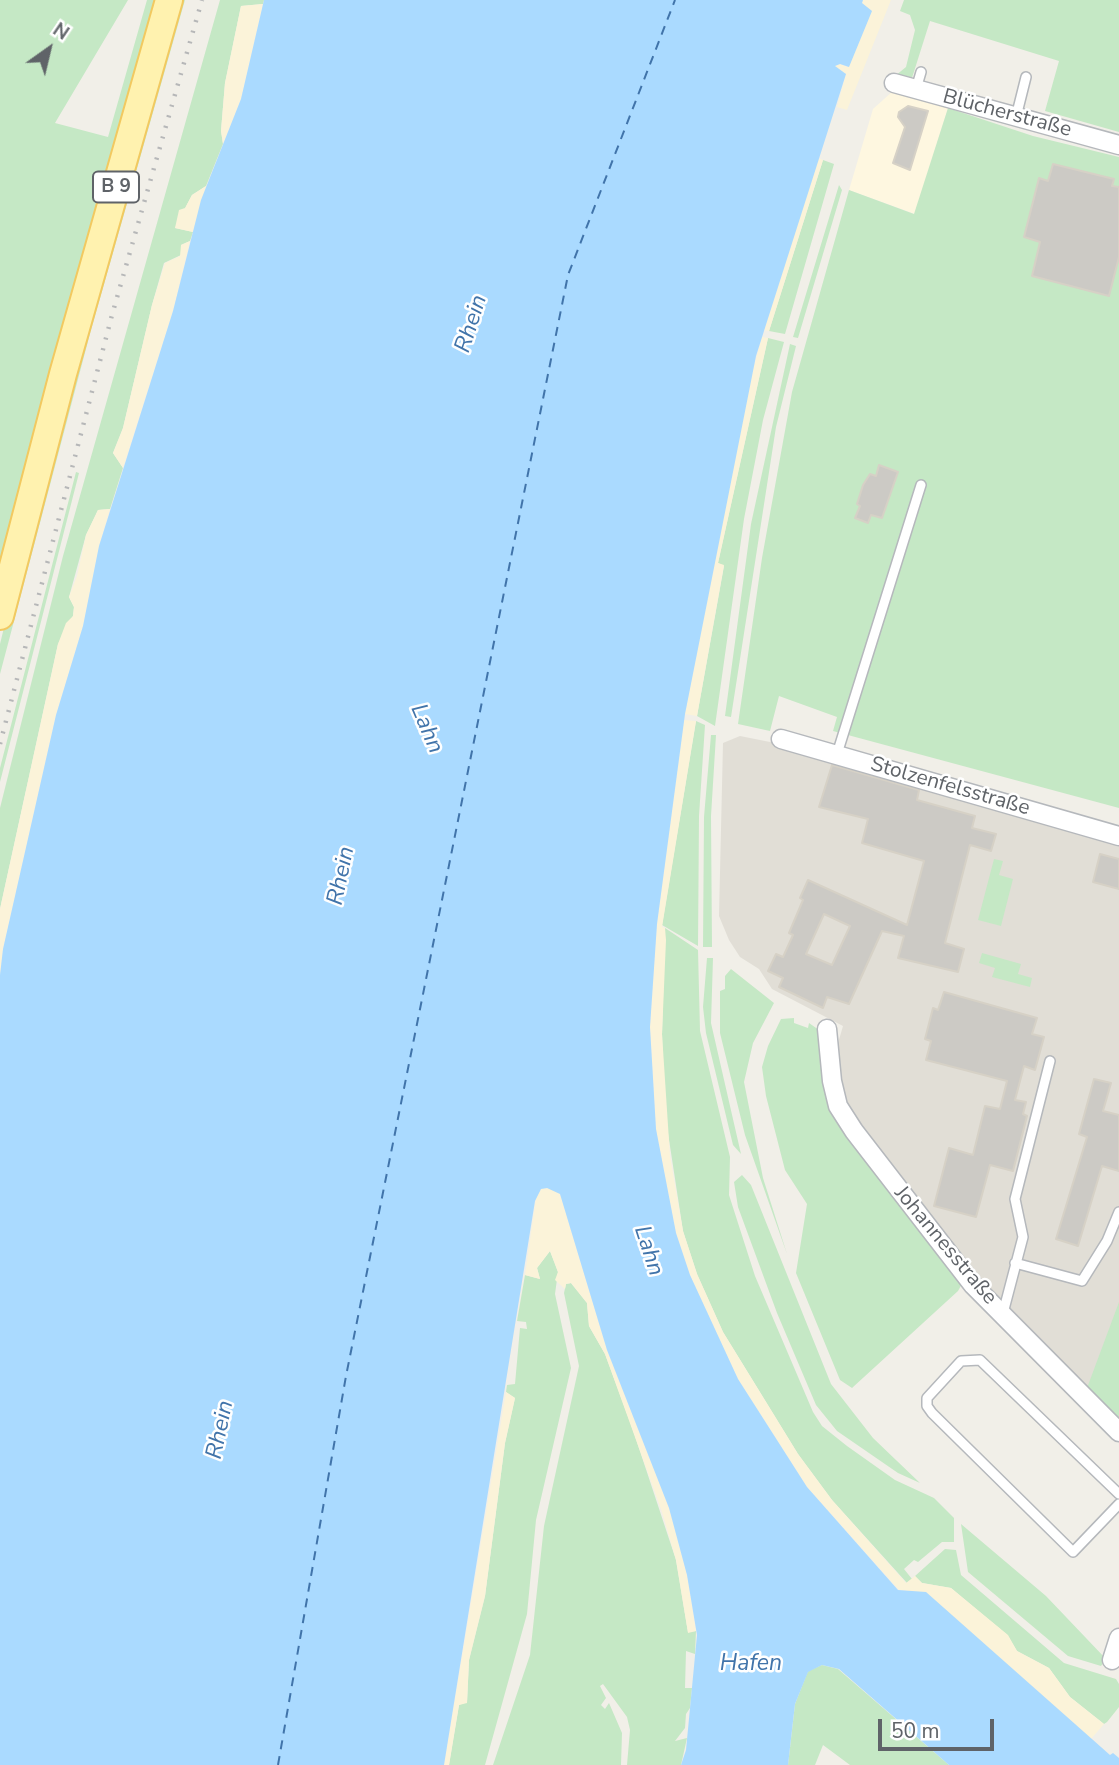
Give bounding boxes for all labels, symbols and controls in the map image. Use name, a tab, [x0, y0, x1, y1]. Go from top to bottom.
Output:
north arrow	[14, 14, 84, 84]
text: N	[48, 17, 74, 46]
street label: Blücherstraße	[940, 85, 1074, 143]
road number: B 9	[93, 172, 139, 202]
water label: Rhein	[450, 292, 494, 356]
water label: Lahn	[403, 700, 449, 758]
street label: Stolzenfelsstraße	[867, 752, 1033, 822]
water label: Rhein	[322, 844, 362, 908]
street label: Johannesstraße	[888, 1182, 1002, 1310]
water label: Lahn	[627, 1223, 669, 1279]
water label: Rhein	[201, 1398, 241, 1462]
water label: Hafen	[720, 1650, 782, 1678]
scale bar	[881, 1706, 996, 1750]
text: 50 m	[891, 1717, 940, 1745]

